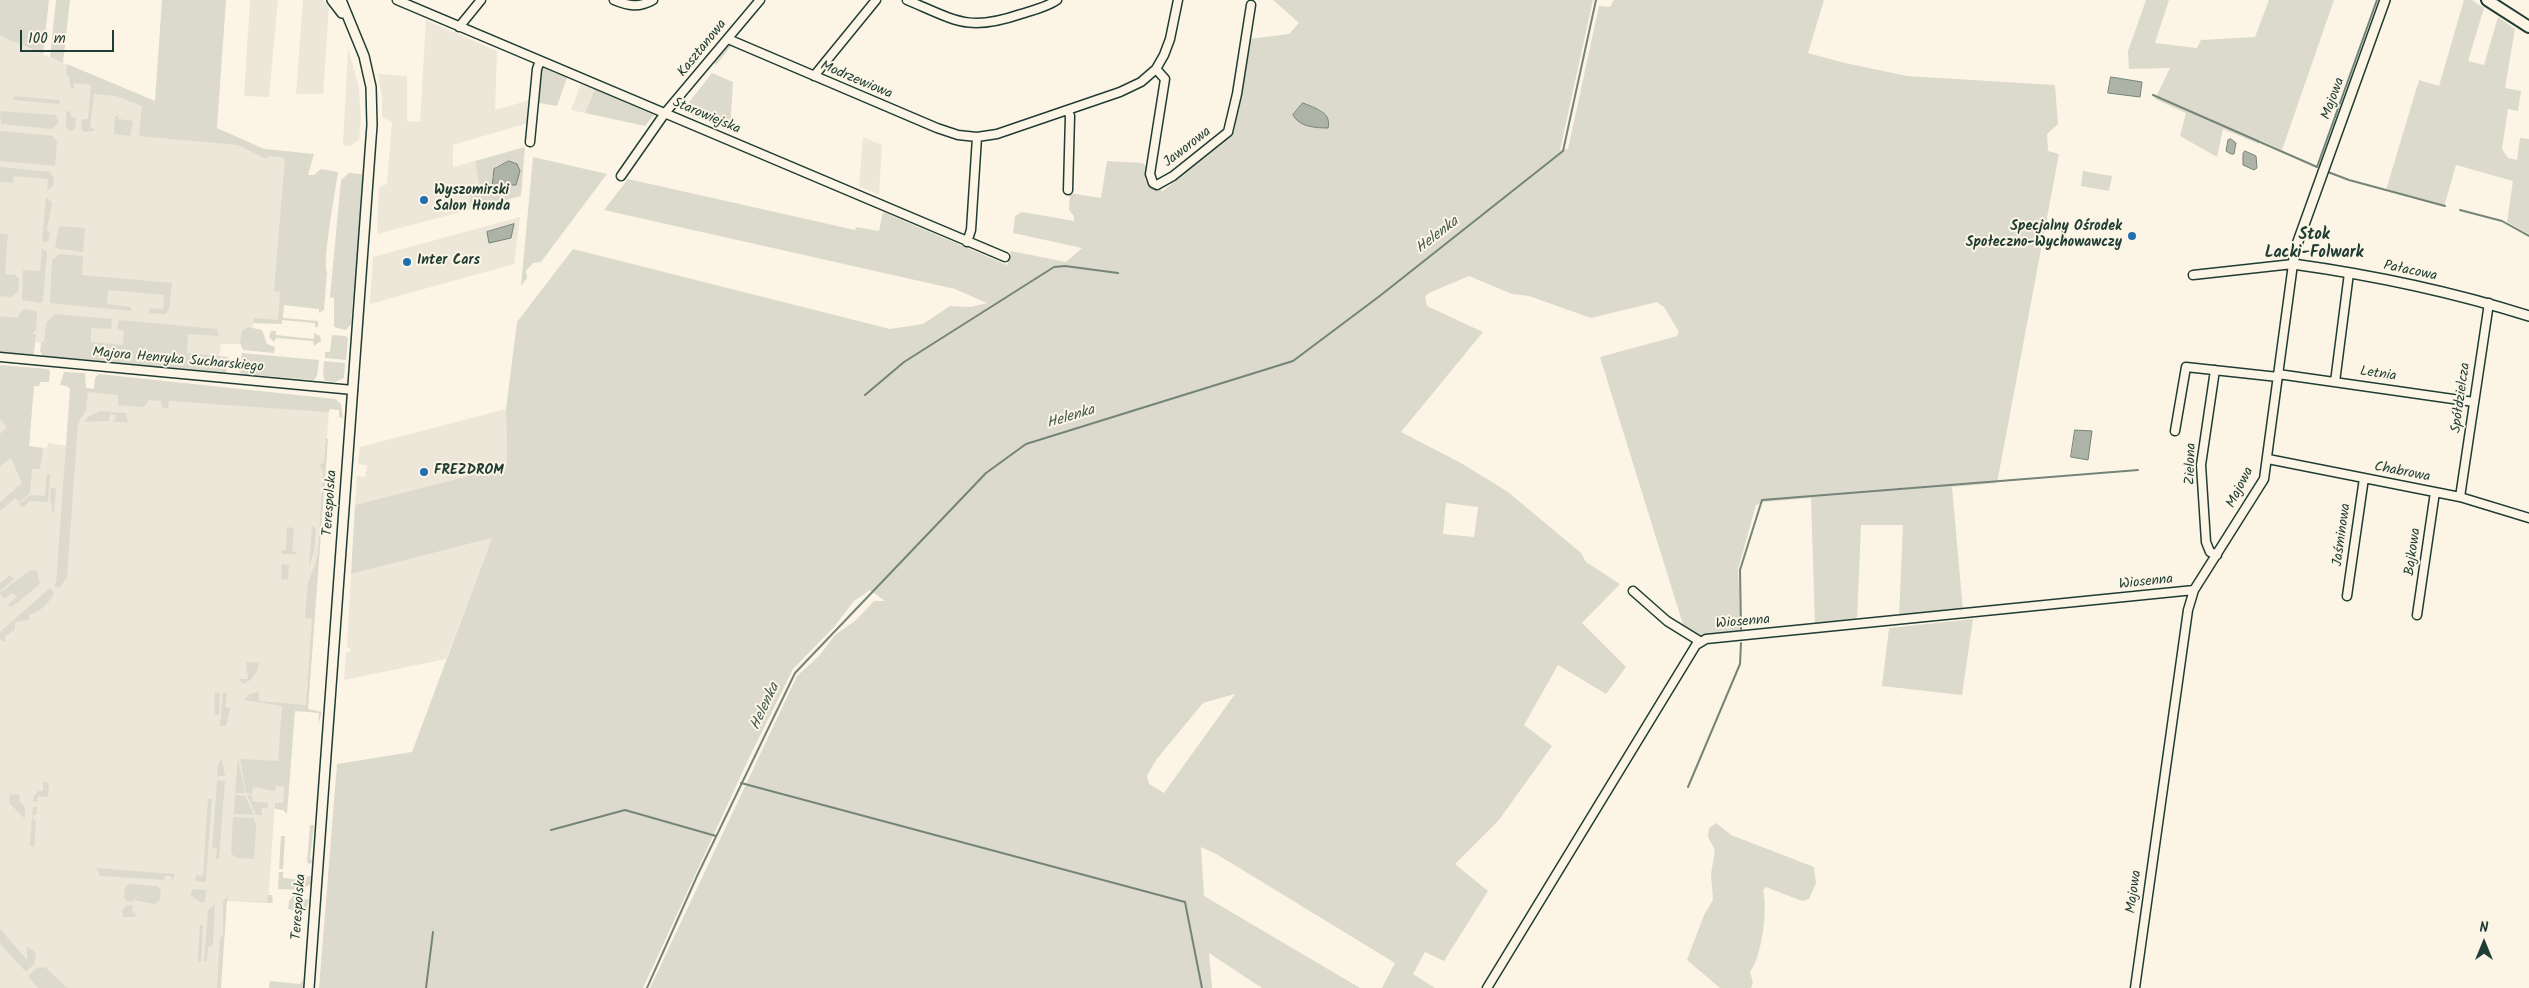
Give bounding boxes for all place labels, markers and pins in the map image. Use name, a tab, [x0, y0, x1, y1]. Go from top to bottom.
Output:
place label: Wyszomirski Salon Honda	[434, 184, 510, 216]
marker: Wyszomirski Salon Honda	[418, 194, 430, 206]
place label: Specjalny Ośrodek Społeczno-Wychowawczy	[1966, 220, 2122, 252]
marker: Specjalny Ośrodek Społeczno-Wychowawczy	[2126, 230, 2138, 242]
place label: Inter Cars	[417, 254, 480, 270]
marker: Inter Cars	[401, 256, 413, 268]
place label: FREZDROM	[434, 464, 504, 480]
marker: FREZDROM	[418, 466, 430, 478]

